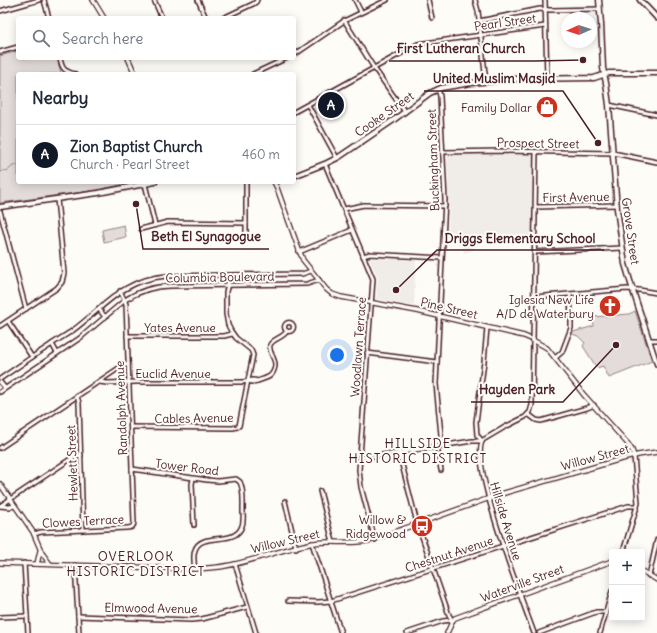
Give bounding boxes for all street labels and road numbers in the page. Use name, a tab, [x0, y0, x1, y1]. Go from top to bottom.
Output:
street label: Pearl Street	[473, 10, 537, 34]
street label: Cooke Street	[352, 88, 416, 140]
street label: Buckingham Street	[424, 108, 442, 212]
street label: Prospect Street	[497, 135, 579, 151]
street label: First Avenue	[542, 189, 610, 205]
street label: Grove Street	[619, 197, 643, 265]
street label: Columbia Boulevard	[165, 269, 275, 285]
street label: Pine Street	[419, 294, 479, 322]
street label: Woodlawn Terrace	[347, 296, 369, 398]
street label: Yates Avenue	[144, 320, 216, 335]
street label: Randolph Avenue	[112, 360, 130, 456]
street label: Euclid Avenue	[135, 366, 211, 381]
street label: Cables Avenue	[154, 410, 234, 426]
street label: Hewlett Street	[63, 424, 81, 502]
street label: Willow Street	[559, 441, 631, 473]
street label: Tower Road	[154, 456, 220, 478]
street label: Hillside Avenue	[487, 480, 525, 562]
street label: Clowes Terrace	[42, 511, 124, 531]
street label: Willow Street	[249, 526, 321, 556]
street label: Chestnut Avenue	[403, 533, 495, 575]
street label: Waterville Street	[478, 561, 566, 605]
street label: Elmwood Avenue	[104, 600, 198, 616]

